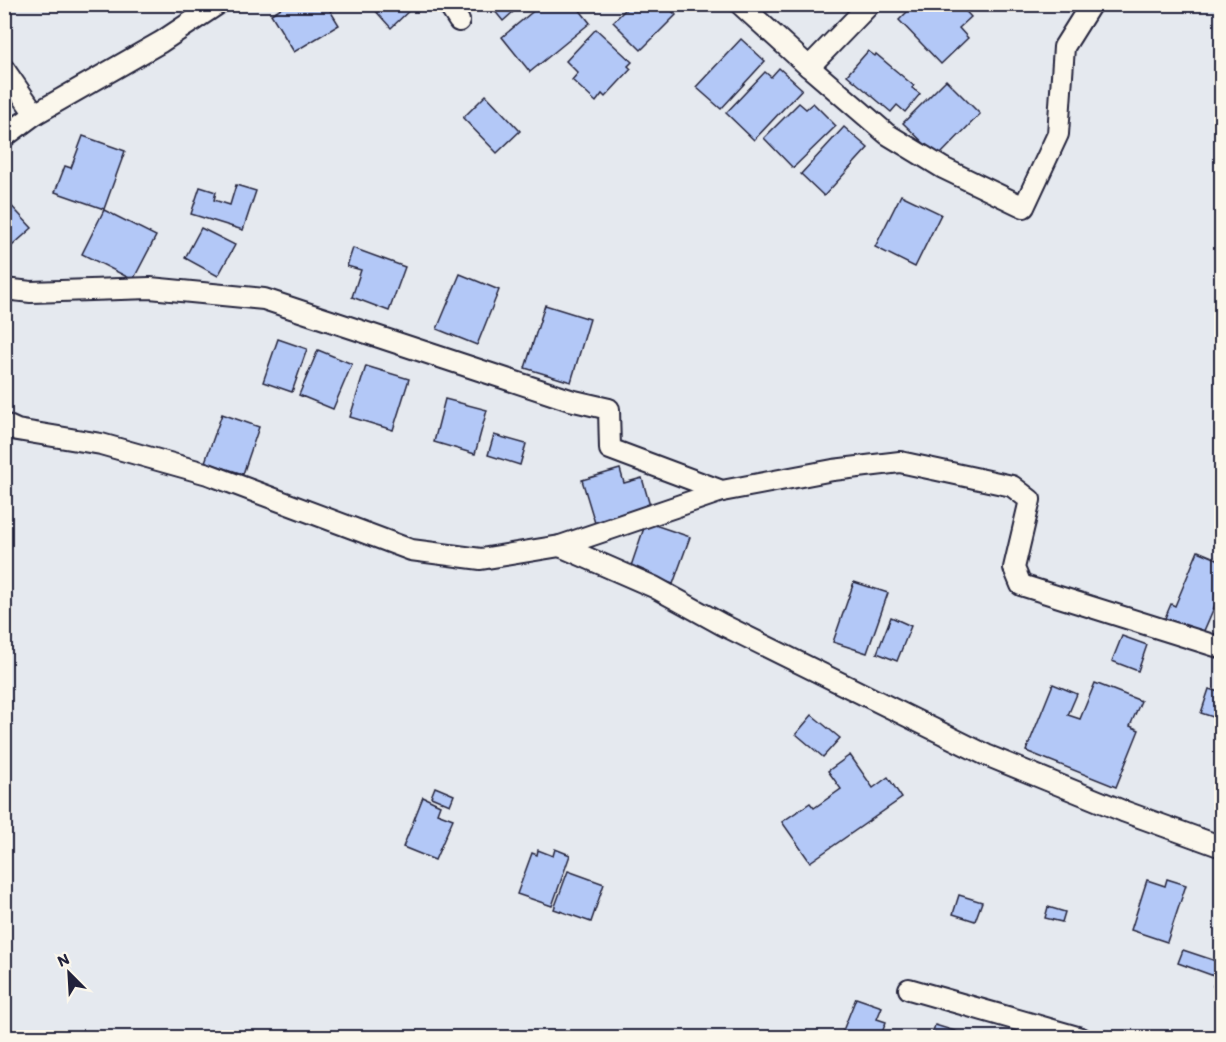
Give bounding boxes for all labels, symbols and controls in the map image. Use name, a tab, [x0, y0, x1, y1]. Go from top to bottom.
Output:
north arrow	[39, 943, 99, 1003]
text: N	[54, 949, 72, 971]

